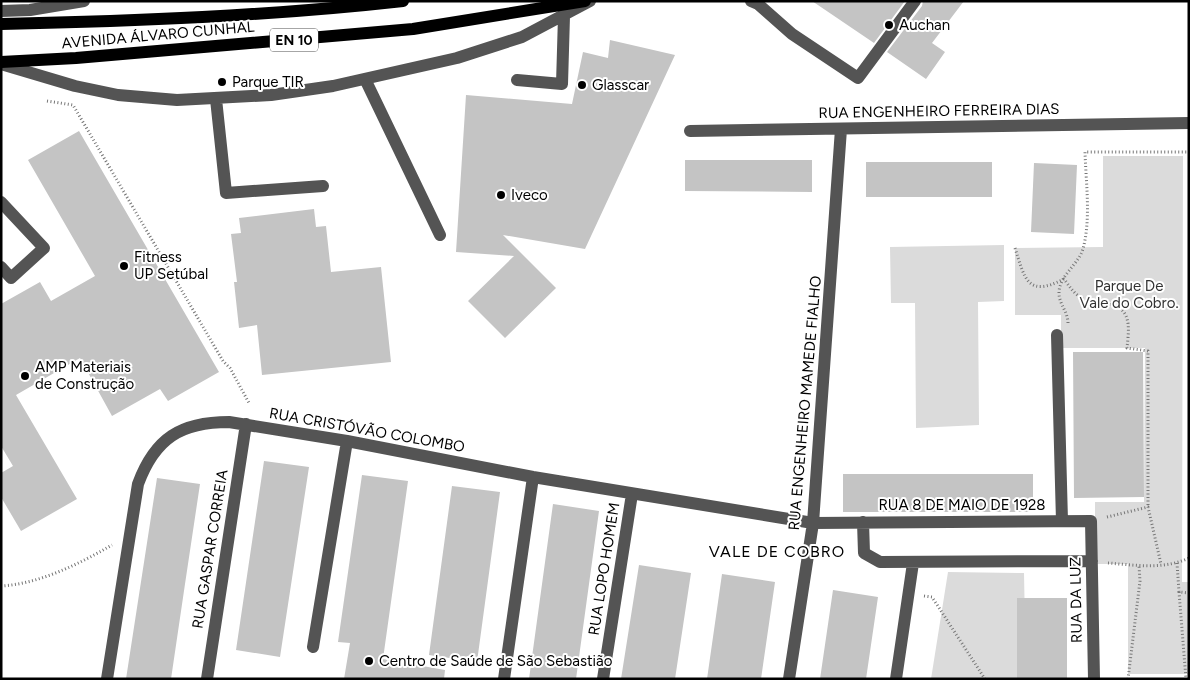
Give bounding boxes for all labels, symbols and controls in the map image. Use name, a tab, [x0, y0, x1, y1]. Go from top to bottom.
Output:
place label: Auchan	[899, 16, 950, 34]
street label: AVENIDA ÁLVARO CUNHAL	[61, 18, 255, 52]
marker: Auchan	[883, 19, 895, 31]
road number: EN 10	[270, 28, 318, 52]
place label: Parque TIR	[232, 73, 304, 91]
marker: Parque TIR	[216, 76, 228, 88]
place label: Glasscar	[592, 76, 649, 94]
marker: Glasscar	[576, 79, 588, 91]
street label: RUA ENGENHEIRO FERREIRA DIAS	[818, 100, 1060, 122]
place label: Iveco	[511, 186, 548, 204]
marker: Iveco	[495, 189, 507, 201]
place label: Fitness UP Setúbal	[134, 248, 208, 283]
marker: Fitness UP Setúbal	[118, 260, 130, 272]
street label: RUA ENGENHEIRO MAMEDE FIALHO	[785, 275, 825, 531]
park label: Parque De Vale do Cobro.	[1079, 277, 1179, 312]
place label: AMP Materiais de Construção	[35, 358, 134, 393]
marker: AMP Materiais de Construção	[19, 370, 31, 382]
street label: RUA CRISTÓVÃO COLOMBO	[268, 404, 466, 456]
street label: RUA GASPAR CORREIA	[189, 468, 231, 630]
street label: RUA 8 DE MAIO DE 1928	[878, 496, 1046, 514]
street label: RUA LOPO HOMEM	[585, 501, 623, 637]
district label: VALE DE COBRO	[709, 542, 845, 561]
street label: RUA DA LUZ	[1066, 557, 1086, 643]
place label: Centro de Saúde de São Sebastião	[379, 652, 613, 670]
marker: Centro de Saúde de São Sebastião	[363, 655, 375, 667]

